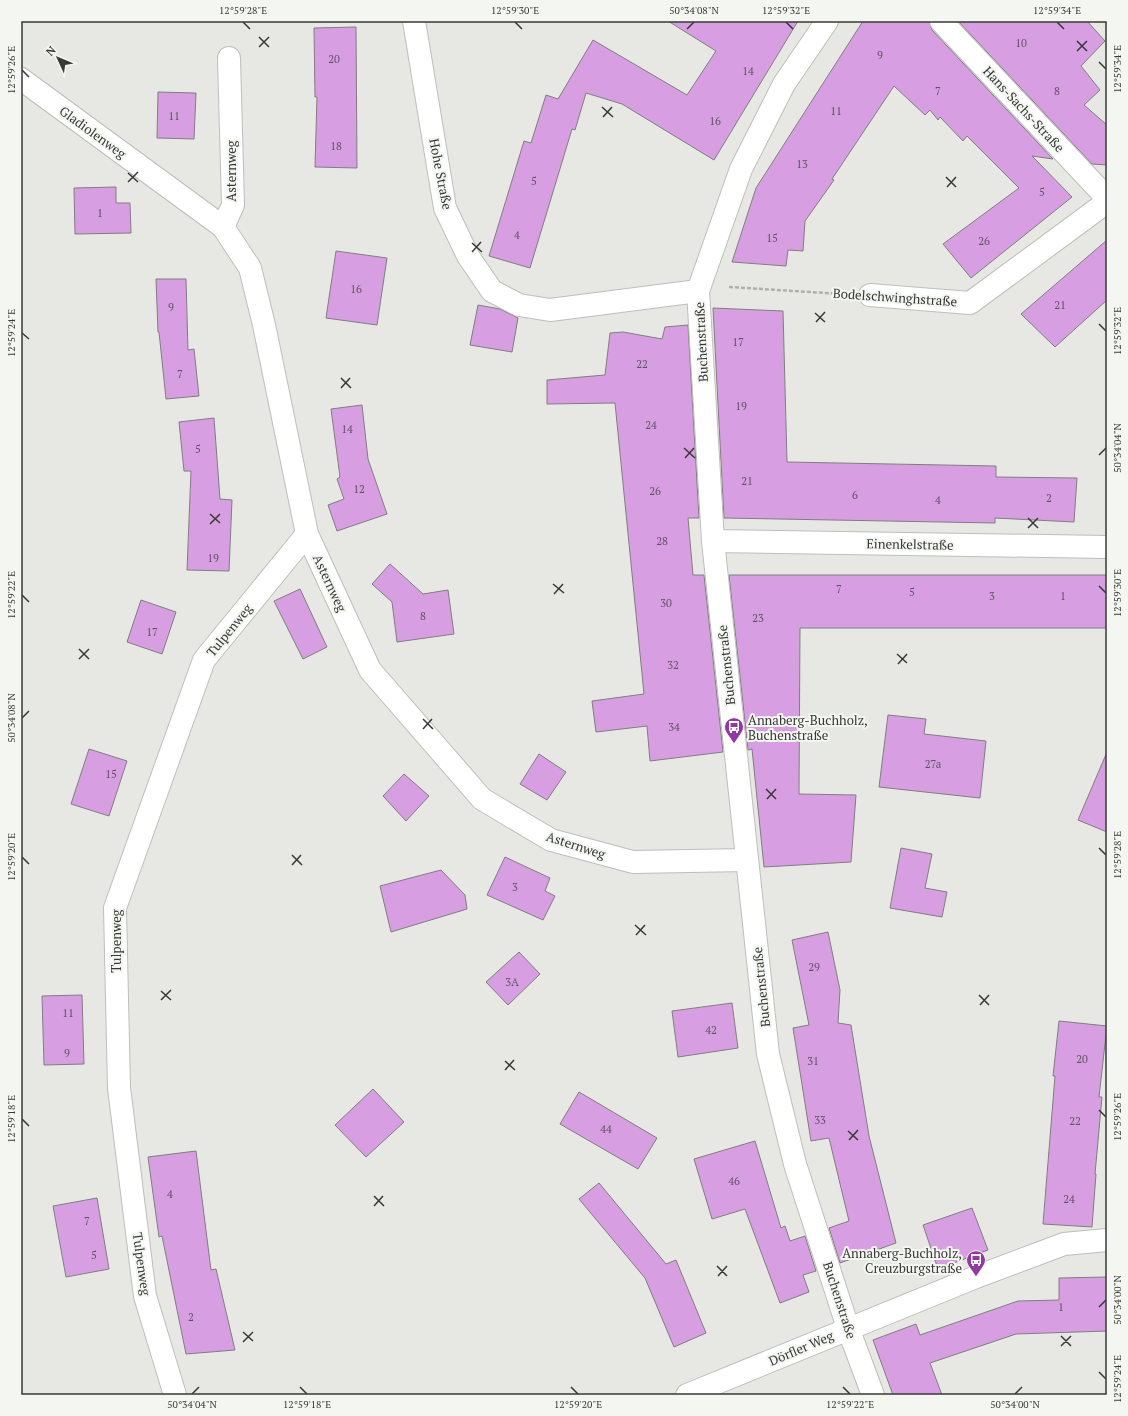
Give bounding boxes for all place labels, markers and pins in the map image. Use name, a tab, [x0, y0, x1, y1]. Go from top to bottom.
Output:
place label: Annaberg-Buchholz, Buchenstraße	[748, 711, 868, 744]
bus stop icon: Annaberg-Buchholz, Buchenstraße	[723, 716, 745, 744]
place label: Annaberg-Buchholz, Creuzburgstraße	[842, 1244, 962, 1277]
bus stop icon: Annaberg-Buchholz, Creuzburgstraße	[965, 1249, 987, 1277]

